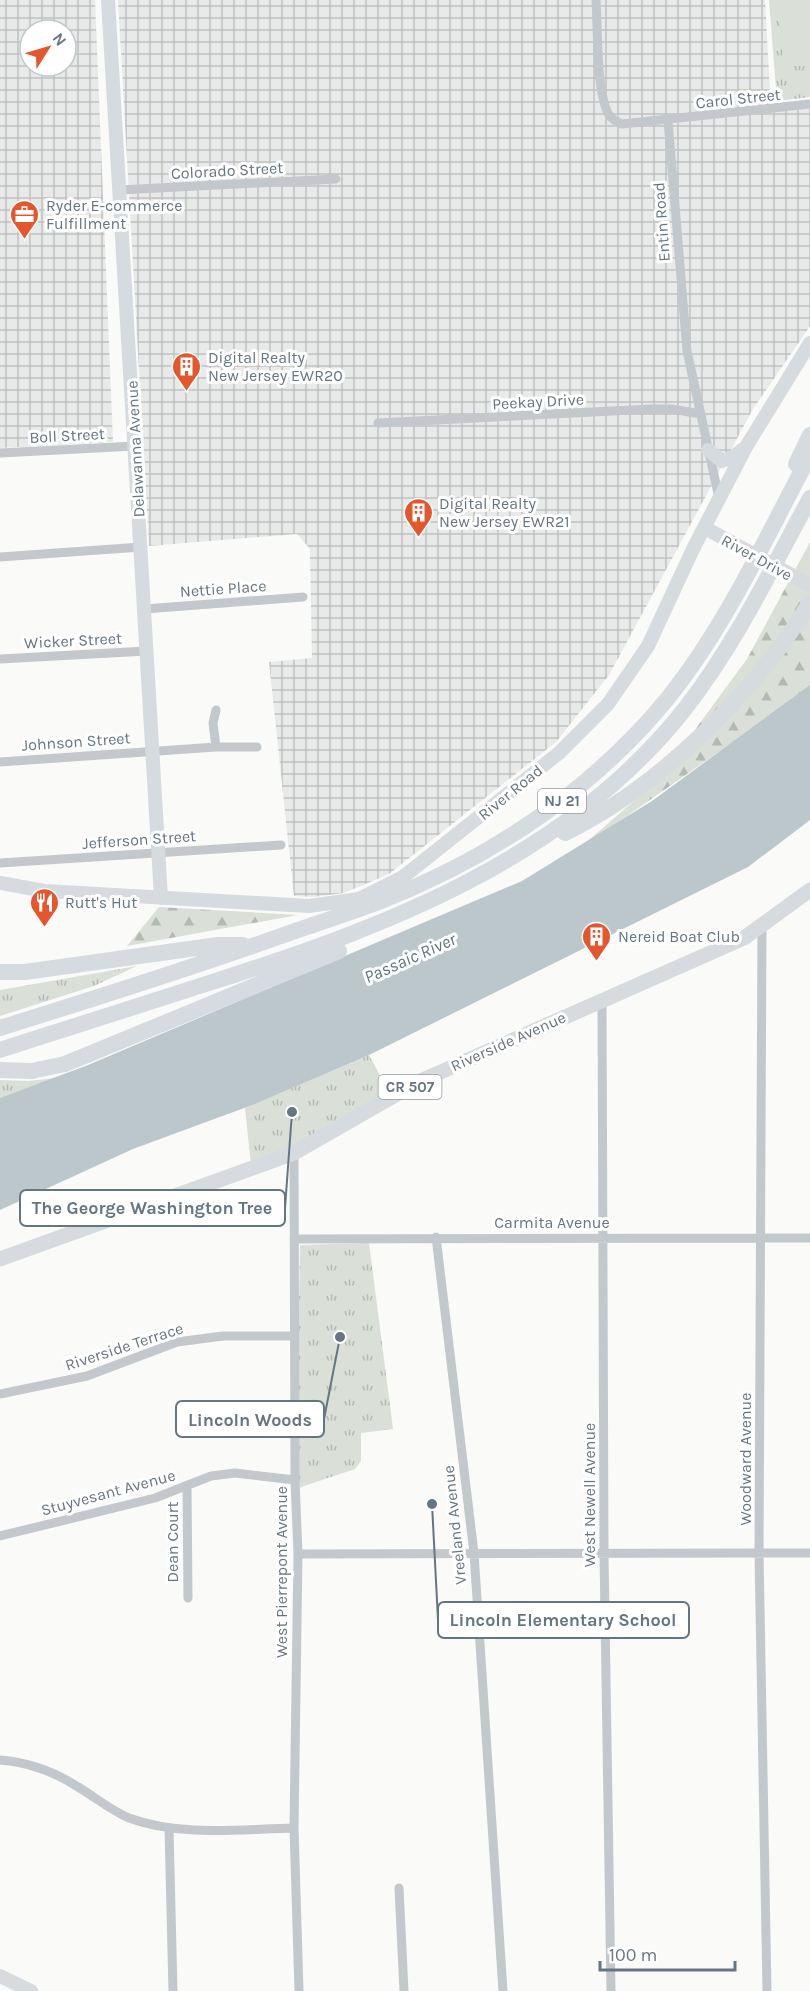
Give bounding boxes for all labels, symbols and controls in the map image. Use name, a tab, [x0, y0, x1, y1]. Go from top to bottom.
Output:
north arrow	[18, 18, 78, 78]
text: N	[49, 29, 71, 50]
street label: Carol Street	[695, 85, 781, 112]
street label: Colorado Street	[170, 158, 284, 183]
street label: Entin Road	[649, 182, 674, 262]
place label: Ryder E-commerce Fulfillment	[46, 196, 183, 233]
office icon: Ryder E-commerce Fulfillment	[9, 198, 41, 240]
place label: Digital Realty New Jersey EWR20	[208, 348, 343, 385]
building icon: Digital Realty New Jersey EWR20	[171, 350, 203, 392]
street label: Delawanna Avenue	[122, 380, 149, 518]
street label: Peekay Drive	[492, 390, 584, 413]
street label: Boll Street	[29, 424, 105, 447]
place label: Digital Realty New Jersey EWR21	[439, 494, 570, 531]
building icon: Digital Realty New Jersey EWR21	[402, 496, 434, 538]
street label: River Drive	[718, 530, 795, 585]
street label: Nettie Place	[179, 576, 267, 601]
street label: Wicker Street	[24, 628, 122, 653]
street label: Johnson Street	[21, 728, 131, 755]
street label: River Road	[474, 761, 546, 824]
road number: NJ 21	[538, 789, 586, 813]
street label: Jefferson Street	[81, 826, 197, 853]
restaurant icon: Rutt's Hut	[28, 886, 60, 928]
place label: Rutt's Hut	[65, 893, 137, 912]
building icon: Nereid Boat Club	[581, 920, 613, 962]
place label: Nereid Boat Club	[618, 927, 740, 946]
water label: Passaic River	[360, 928, 460, 988]
street label: Riverside Avenue	[448, 1008, 569, 1075]
road number: CR 507	[378, 1075, 442, 1099]
callout: The George Washington Tree	[20, 1190, 285, 1226]
text: The George Washington Tree	[32, 1197, 272, 1219]
street label: Carmita Avenue	[494, 1213, 610, 1232]
street label: Riverside Terrace	[63, 1318, 186, 1375]
street label: Woodward Avenue	[736, 1393, 755, 1525]
callout: Lincoln Woods	[176, 1401, 324, 1437]
text: Lincoln Woods	[188, 1409, 312, 1431]
street label: West Newell Avenue	[580, 1423, 599, 1567]
street label: Vreeland Avenue	[439, 1464, 470, 1586]
street label: Stuyvesant Avenue	[39, 1465, 177, 1520]
street label: West Pierrepont Avenue	[272, 1486, 291, 1658]
street label: Dean Court	[163, 1501, 182, 1583]
callout: Lincoln Elementary School	[438, 1602, 689, 1638]
text: Lincoln Elementary School	[450, 1609, 676, 1631]
scale bar	[600, 1934, 735, 1972]
text: 100 m	[609, 1944, 657, 1966]

